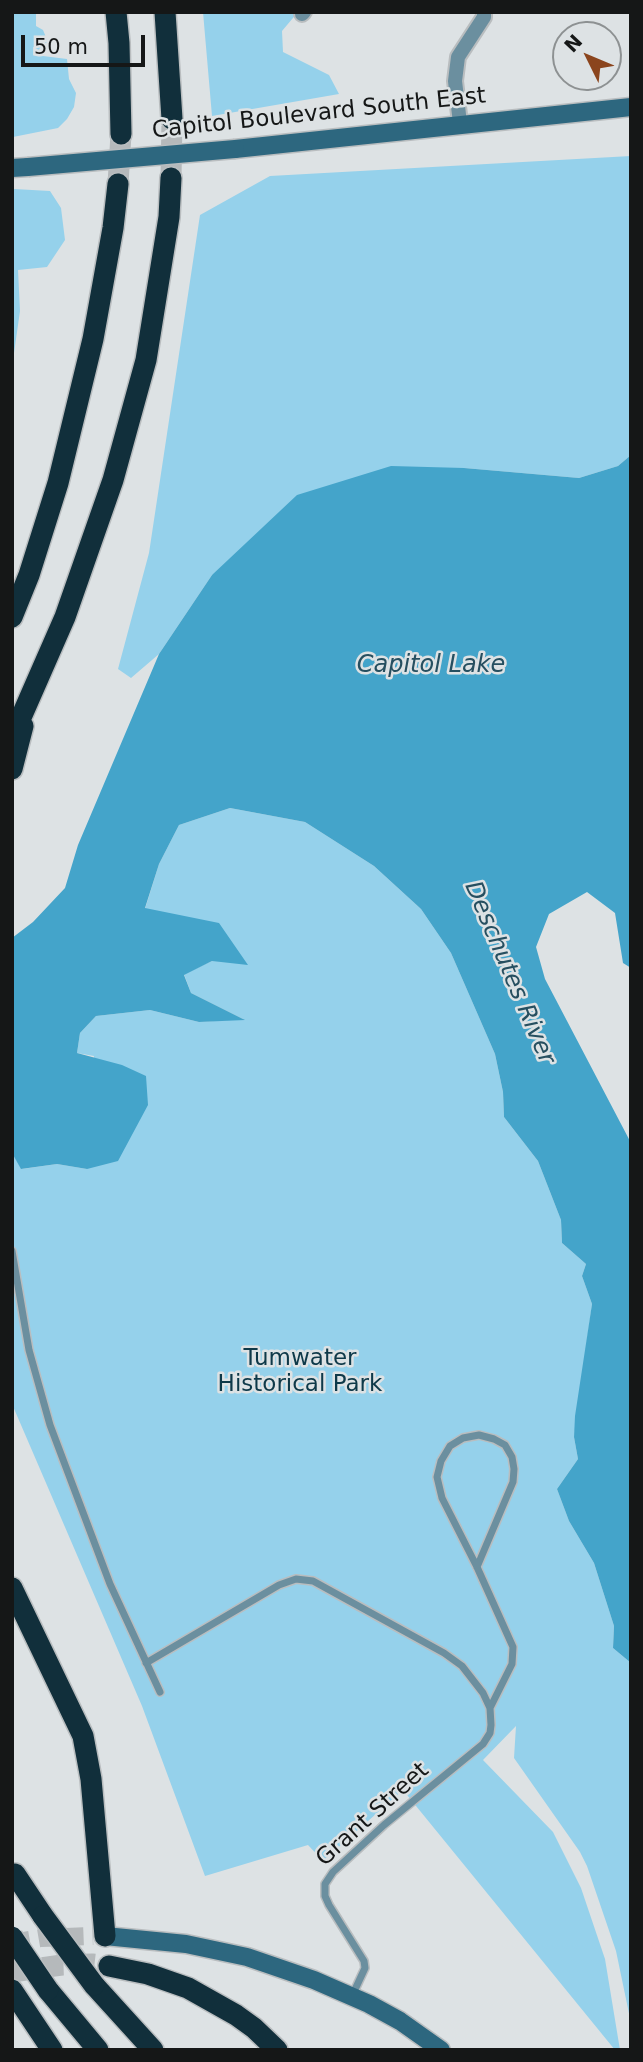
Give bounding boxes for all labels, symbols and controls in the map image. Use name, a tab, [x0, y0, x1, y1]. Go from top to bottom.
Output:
scale bar	[24, 21, 149, 65]
north arrow	[552, 21, 622, 91]
text: N	[560, 30, 587, 56]
text: 50 m	[34, 35, 88, 59]
street label: Capitol Boulevard South East	[151, 83, 487, 145]
water label: Capitol Lake	[357, 652, 505, 680]
water label: Deschutes River	[457, 877, 561, 1069]
park label: Tumwater Historical Park	[218, 1345, 382, 1399]
street label: Grant Street	[311, 1757, 435, 1873]

